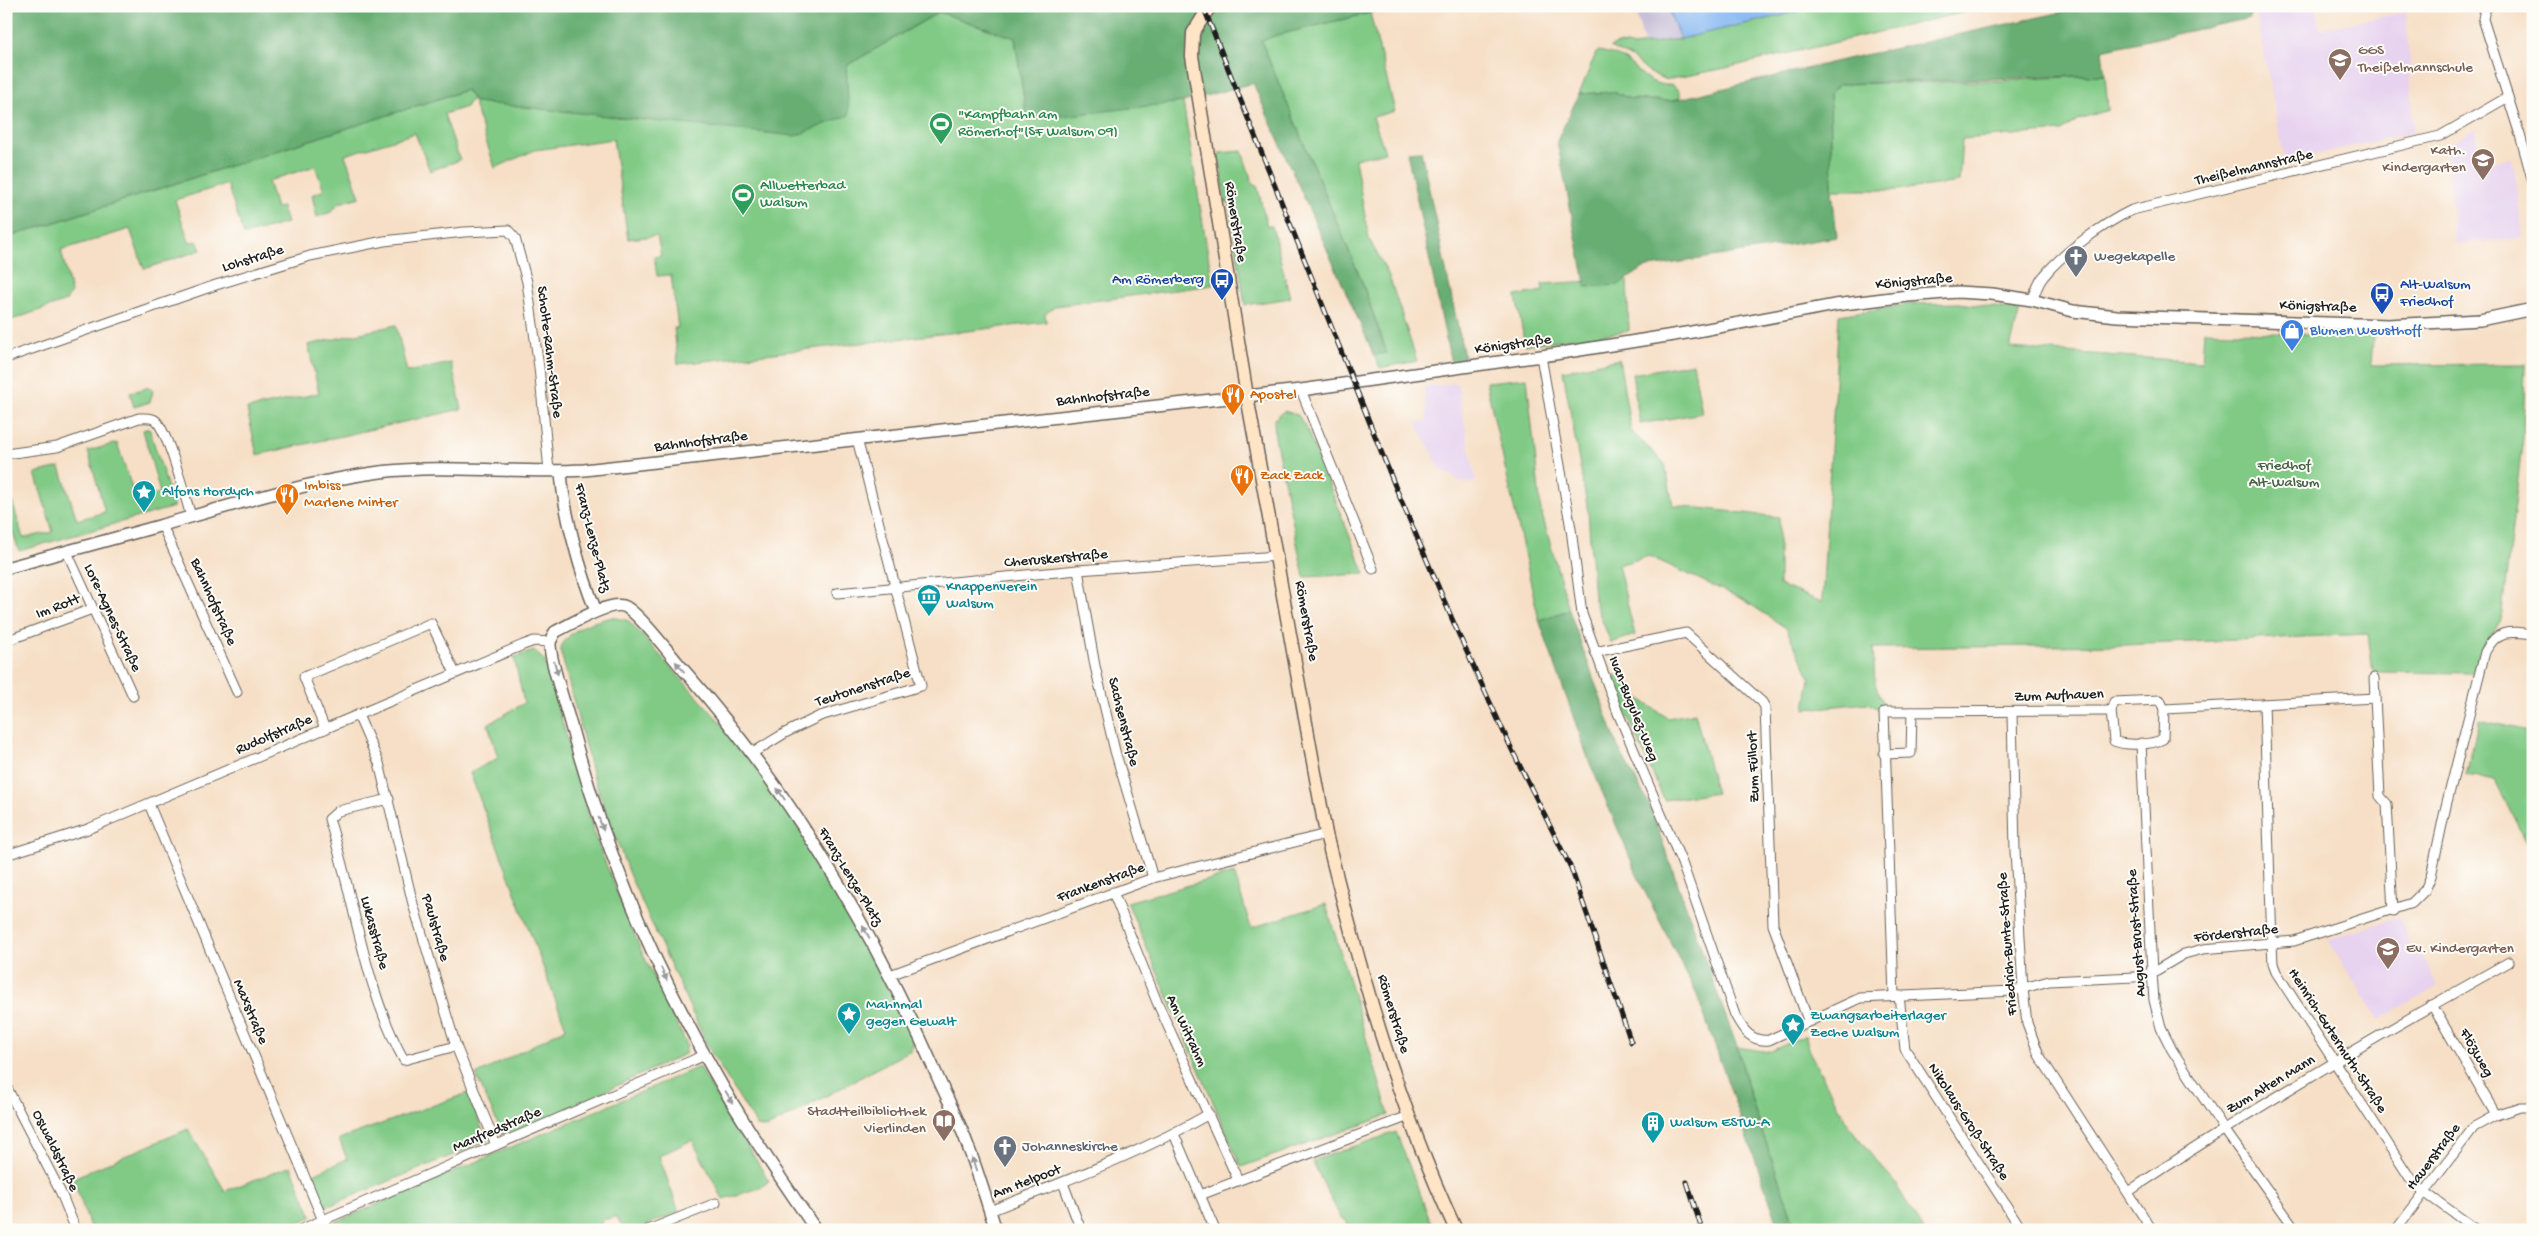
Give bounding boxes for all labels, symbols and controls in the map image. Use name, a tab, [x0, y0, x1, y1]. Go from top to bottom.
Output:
place label: GGS Theißelmannschule	[2357, 42, 2473, 77]
school or university icon: GGS Theißelmannschule	[2327, 47, 2353, 81]
place label: "Kampfbahn am Römerhof"(SF Walsum 09)	[958, 106, 1118, 141]
sports icon: "Kampfbahn am Römerhof"(SF Walsum 09)	[928, 111, 954, 145]
place label: Kath. Kindergarten	[2382, 142, 2466, 177]
street label: Theißelmannstraße	[2192, 146, 2315, 191]
school or university icon: Kath. Kindergarten	[2470, 147, 2496, 181]
place label: Allwetterbad Walsum	[760, 177, 846, 212]
street label: Römerstraße	[1220, 180, 1250, 264]
sports icon: Allwetterbad Walsum	[730, 182, 756, 216]
street label: Lohstraße	[220, 241, 286, 277]
church icon: Wegekapelle	[2063, 244, 2089, 278]
place label: Wegekapelle	[2094, 248, 2176, 266]
bus stop icon: Am Römerberg	[1209, 267, 1235, 301]
street label: Königstraße	[1875, 270, 1953, 294]
place label: Am Römerberg	[1112, 271, 1204, 289]
place label: Alt-Walsum Friedhof	[2399, 276, 2471, 311]
bus stop icon: Alt-Walsum Friedhof	[2369, 281, 2395, 315]
street label: Scholte-Rahm-Straße	[532, 285, 566, 419]
street label: Königstraße	[2279, 297, 2357, 317]
shop icon: Blumen Weusthoff	[2279, 318, 2305, 352]
place label: Blumen Weusthoff	[2309, 322, 2423, 340]
street label: Königstraße	[1474, 331, 1553, 359]
restaurant icon: Apostel	[1220, 382, 1246, 416]
street label: Bahnhofstraße	[1054, 383, 1151, 411]
place label: Apostel	[1250, 386, 1297, 404]
street label: Bahnhofstraße	[652, 427, 749, 457]
park label: Friedhof Alt-Walsum	[2249, 457, 2320, 492]
restaurant icon: Zack Zack	[1229, 463, 1255, 497]
place label: Zack Zack	[1260, 467, 1324, 485]
place label: Imbiss Marlene Minter	[304, 477, 399, 512]
place icon: Alfons Hordych	[131, 479, 157, 513]
street label: Franz-Lenze-Platz	[569, 481, 614, 595]
restaurant icon: Imbiss Marlene Minter	[274, 482, 300, 516]
place label: Alfons Hordych	[162, 483, 254, 501]
street label: Cheruskerstraße	[1004, 545, 1109, 572]
street label: Bahnhofstraße	[185, 555, 240, 649]
street label: Lore-Agnes-Straße	[79, 561, 145, 675]
place label: Knappenverein Walsum	[946, 578, 1037, 613]
street label: Römerstraße	[1290, 579, 1322, 663]
museum icon: Knappenverein Walsum	[916, 583, 942, 617]
street label: Im Rott	[33, 590, 84, 624]
street label: Ivan-Bugulez-Weg	[1604, 654, 1662, 764]
one-way arrow	[675, 660, 686, 673]
one-way arrow	[552, 661, 560, 676]
street label: Teutonenstraße	[812, 664, 913, 712]
street label: Sachsenstraße	[1103, 676, 1143, 769]
street label: Zum Aufhauen	[2014, 685, 2104, 707]
street label: Rudolfstraße	[233, 711, 315, 759]
street label: Zum Füllort	[1744, 729, 1764, 803]
one-way arrow	[776, 787, 786, 801]
one-way arrow	[597, 817, 605, 832]
street label: Franz-Lenze-Platz	[813, 824, 887, 930]
street label: Frankenstraße	[1054, 859, 1148, 908]
street label: August-Brust-Straße	[2124, 868, 2150, 997]
street label: Friedrich-Bunte-Straße	[1994, 872, 2022, 1017]
street label: Paulstraße	[417, 891, 453, 964]
street label: Lukasstraße	[356, 894, 392, 972]
street label: Förderstraße	[2192, 921, 2279, 947]
one-way arrow	[861, 926, 870, 939]
school or university icon: Ev. Kindergarten	[2375, 936, 2401, 970]
place label: Ev. Kindergarten	[2406, 940, 2514, 958]
street label: Heinrich-Gutermuth-Straße	[2283, 965, 2391, 1117]
one-way arrow	[660, 967, 668, 981]
street label: Römerstraße	[1372, 972, 1414, 1056]
street label: Maxstraße	[228, 977, 272, 1047]
street label: Am Witrahm	[1161, 992, 1211, 1070]
place label: Mahnmal gegen Gewalt	[866, 996, 958, 1031]
place icon: Mahnmal gegen Gewalt	[836, 1001, 862, 1035]
place label: Zwangsarbeiterlager Zeche Walsum	[1810, 1007, 1947, 1042]
place icon: Zwangsarbeiterlager Zeche Walsum	[1780, 1012, 1806, 1046]
street label: Flözweg	[2454, 1025, 2497, 1081]
street label: Zum Alten Mann	[2223, 1051, 2319, 1119]
street label: Nikolaus-Groß-Straße	[1923, 1060, 2013, 1184]
one-way arrow	[725, 1091, 734, 1104]
street label: Manfredstraße	[450, 1103, 544, 1157]
place label: Stadtteilbibliothek Vierlinden	[807, 1103, 927, 1138]
street label: Oswaldstraße	[27, 1107, 83, 1195]
library icon: Stadtteilbibliothek Vierlinden	[931, 1108, 957, 1142]
building icon: Walsum ESTW-A	[1640, 1110, 1666, 1144]
place label: Walsum ESTW-A	[1670, 1114, 1771, 1132]
street label: Hauerstraße	[2403, 1120, 2465, 1194]
church icon: Johanneskirche	[992, 1134, 1018, 1168]
place label: Johanneskirche	[1022, 1138, 1118, 1156]
one-way arrow	[970, 1157, 978, 1172]
street label: Am Helpoot	[990, 1160, 1065, 1203]

